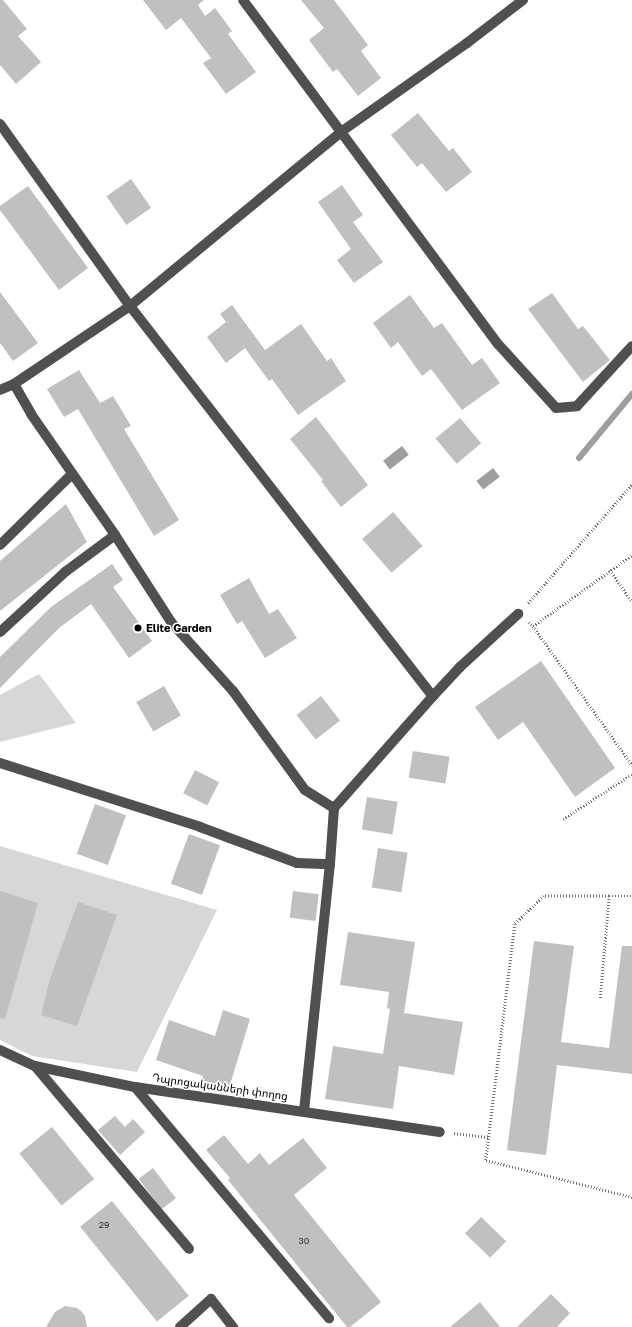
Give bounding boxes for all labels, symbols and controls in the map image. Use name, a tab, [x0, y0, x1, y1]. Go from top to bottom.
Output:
place label: Elite Garden	[146, 621, 212, 635]
marker: Elite Garden	[133, 623, 143, 633]
street label: Դպրոցականների փողոց	[151, 1071, 289, 1103]
house number: 29	[99, 1220, 109, 1230]
house number: 30	[299, 1236, 309, 1246]

